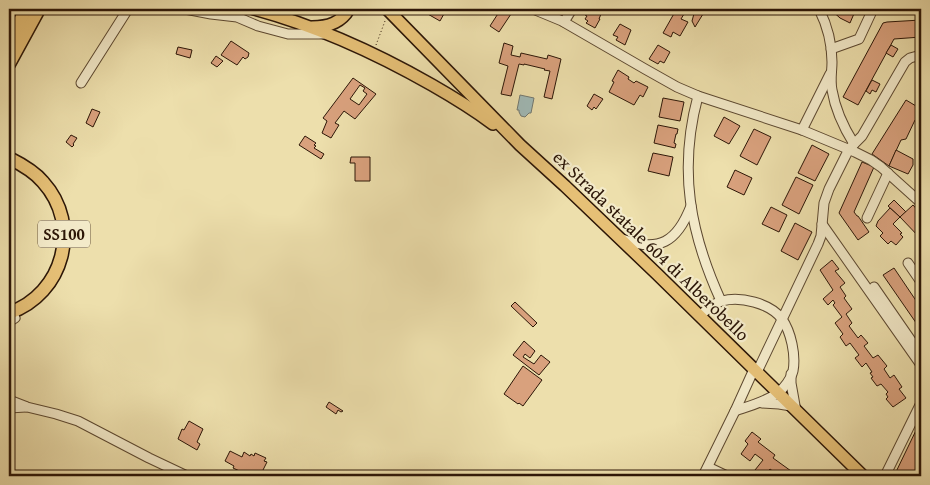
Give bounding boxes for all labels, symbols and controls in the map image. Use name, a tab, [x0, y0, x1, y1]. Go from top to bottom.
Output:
street label: ex Strada statale 604 di Alberobello	[547, 144, 756, 347]
road number: SS100	[38, 220, 90, 248]

